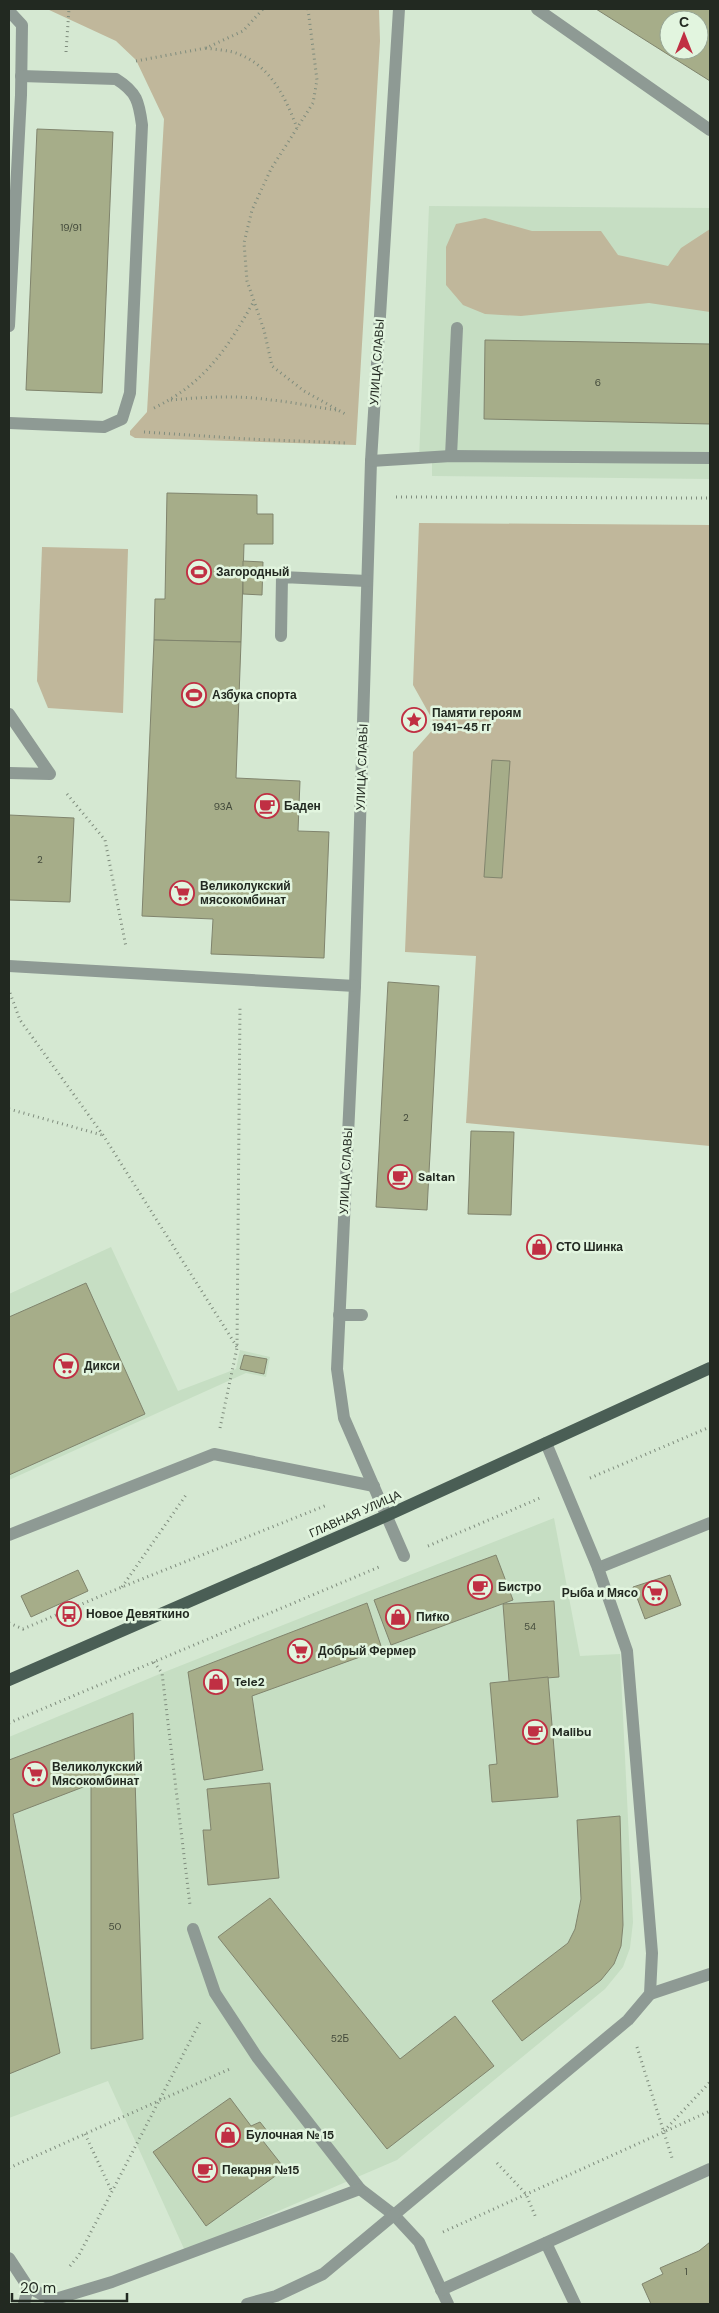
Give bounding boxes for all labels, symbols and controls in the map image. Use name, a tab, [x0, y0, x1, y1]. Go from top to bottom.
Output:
north arrow	[659, 10, 709, 60]
text: С	[679, 13, 689, 31]
house number: 19/91	[60, 221, 82, 234]
street label: УЛИЦА СЛАВЫ	[366, 318, 388, 406]
house number: 6	[595, 376, 601, 389]
sports icon: Загородный	[186, 559, 212, 585]
place label: Загородный	[216, 564, 289, 580]
sports icon: Азбука спорта	[181, 682, 207, 708]
place label: Азбука спорта	[212, 687, 297, 703]
place label: Памяти героям 1941-45 гг	[432, 705, 521, 735]
place icon: Памяти героям 1941-45 гг	[401, 707, 427, 733]
street label: УЛИЦА СЛАВЫ	[352, 723, 372, 811]
cafe icon: Баден	[254, 793, 280, 819]
place label: Баден	[284, 798, 321, 814]
house number: 93А	[214, 800, 233, 813]
house number: 2	[37, 853, 43, 866]
place label: Великолукский мясокомбинат	[200, 878, 291, 908]
supermarket icon: Великолукский мясокомбинат	[169, 880, 195, 906]
house number: 2	[403, 1111, 409, 1124]
street label: УЛИЦА СЛАВЫ	[336, 1127, 356, 1215]
cafe icon: Saltan	[387, 1164, 413, 1190]
place label: Saltan	[418, 1169, 455, 1185]
shop icon: СТО Шинка	[526, 1234, 552, 1260]
place label: СТО Шинка	[556, 1239, 623, 1255]
supermarket icon: Дикси	[53, 1353, 79, 1379]
place label: Дикси	[84, 1358, 120, 1374]
street label: ГЛАВНАЯ УЛИЦА	[307, 1487, 403, 1541]
cafe icon: Бистро	[467, 1574, 493, 1600]
place label: Бистро	[498, 1579, 541, 1595]
supermarket icon: Рыба и Мясо	[642, 1580, 668, 1606]
place label: Рыба и Мясо	[562, 1585, 638, 1601]
bus stop icon: Новое Девяткино	[56, 1601, 82, 1627]
shop icon: Пиfко	[385, 1604, 411, 1630]
place label: Новое Девяткино	[86, 1606, 189, 1622]
place label: Пиfко	[416, 1609, 450, 1625]
house number: 54	[524, 1620, 536, 1633]
supermarket icon: Добрый Фермер	[287, 1638, 313, 1664]
place label: Добрый Фермер	[318, 1643, 416, 1659]
shop icon: Tele2	[203, 1669, 229, 1695]
place label: Tele2	[234, 1674, 265, 1690]
cafe icon: Malibu	[522, 1719, 548, 1745]
place label: Malibu	[552, 1724, 591, 1740]
place label: Великолукский Мясокомбинат	[52, 1759, 143, 1789]
supermarket icon: Великолукский Мясокомбинат	[22, 1761, 48, 1787]
house number: 50	[109, 1920, 122, 1933]
house number: 52Б	[331, 2032, 350, 2045]
shop icon: Булочная № 15	[215, 2122, 241, 2148]
place label: Булочная № 15	[246, 2127, 334, 2143]
cafe icon: Пекарня №15	[192, 2157, 218, 2183]
place label: Пекарня №15	[222, 2162, 300, 2178]
house number: 1	[684, 2265, 688, 2278]
scale bar	[12, 2270, 128, 2302]
text: 20 m	[20, 2278, 56, 2298]

